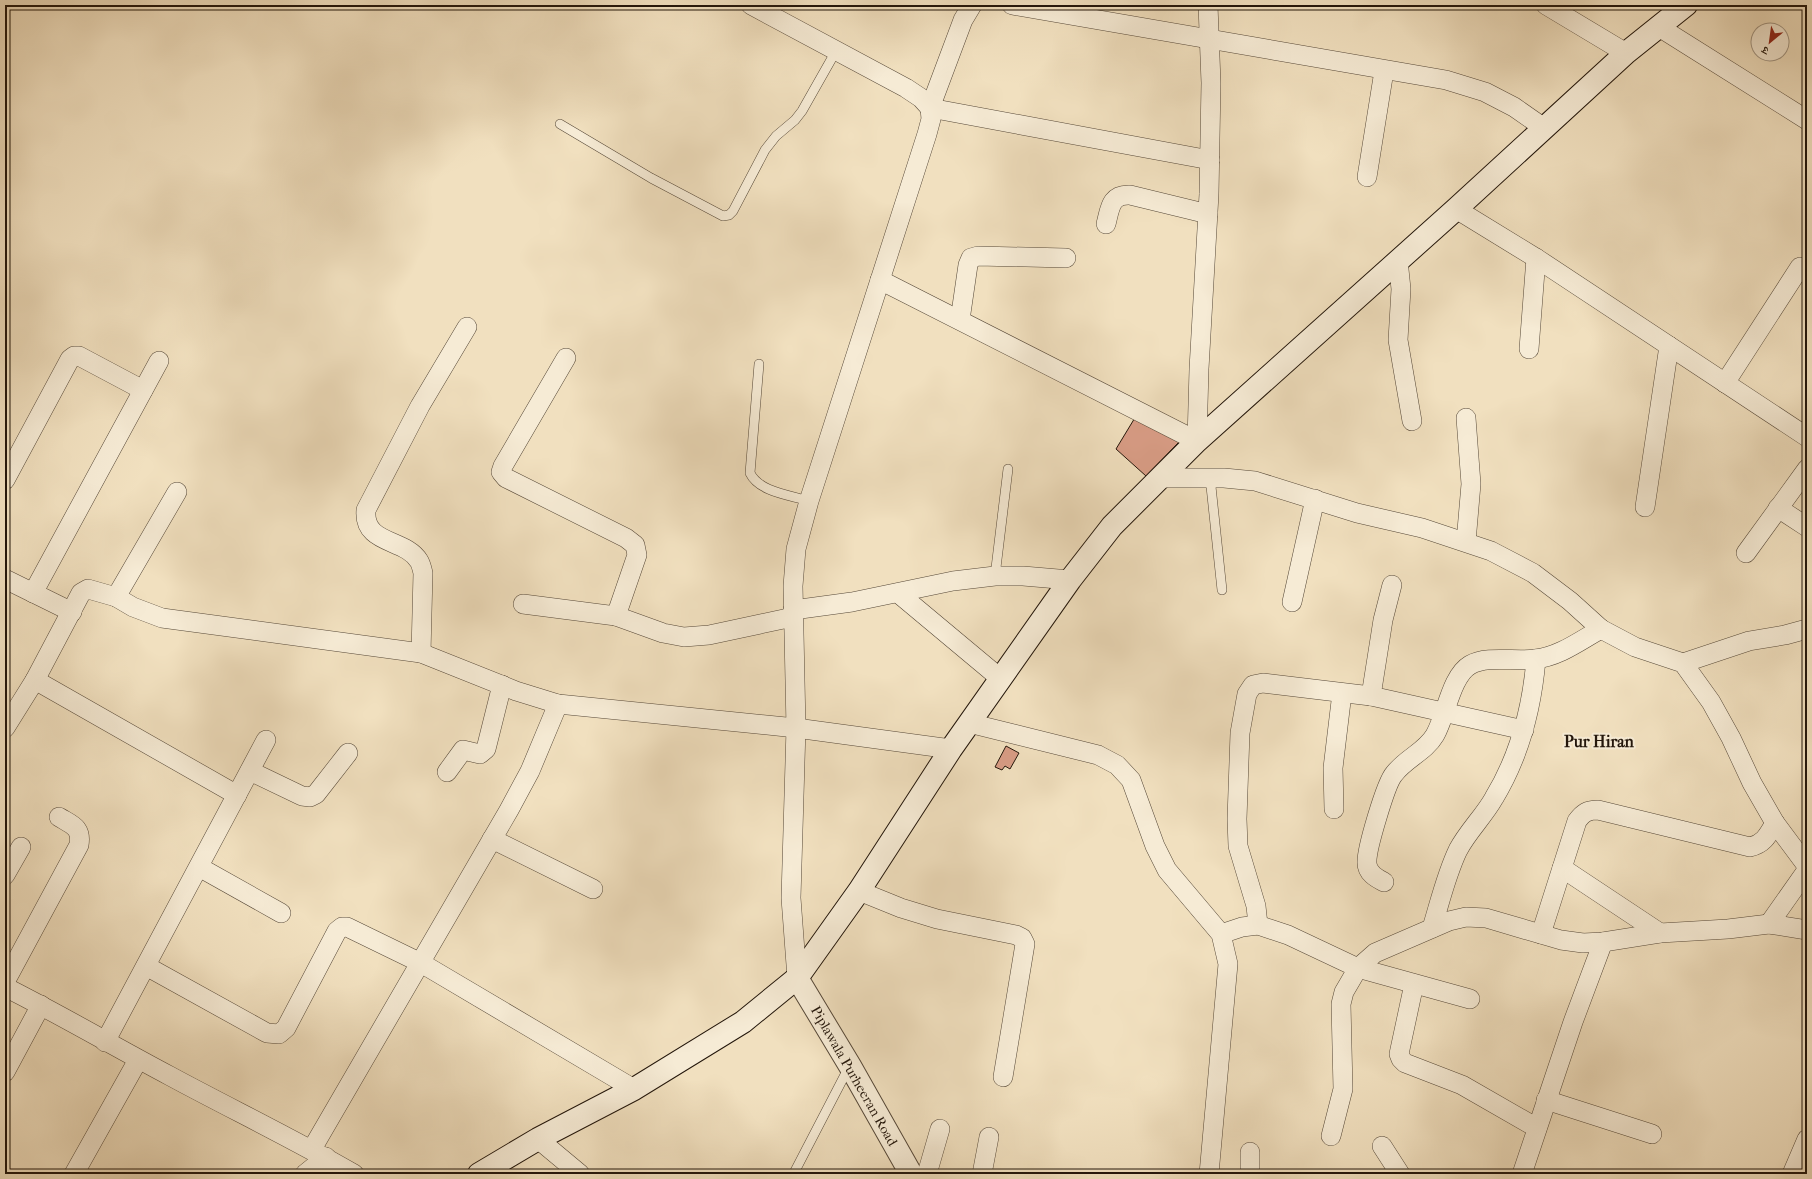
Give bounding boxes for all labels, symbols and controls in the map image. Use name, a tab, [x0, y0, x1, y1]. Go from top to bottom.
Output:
north arrow	[1750, 22, 1790, 62]
text: उ	[1759, 43, 1772, 58]
district label: Pur Hiran	[1564, 732, 1635, 751]
street label: Piplawala Purheeran Road	[807, 1003, 901, 1149]

